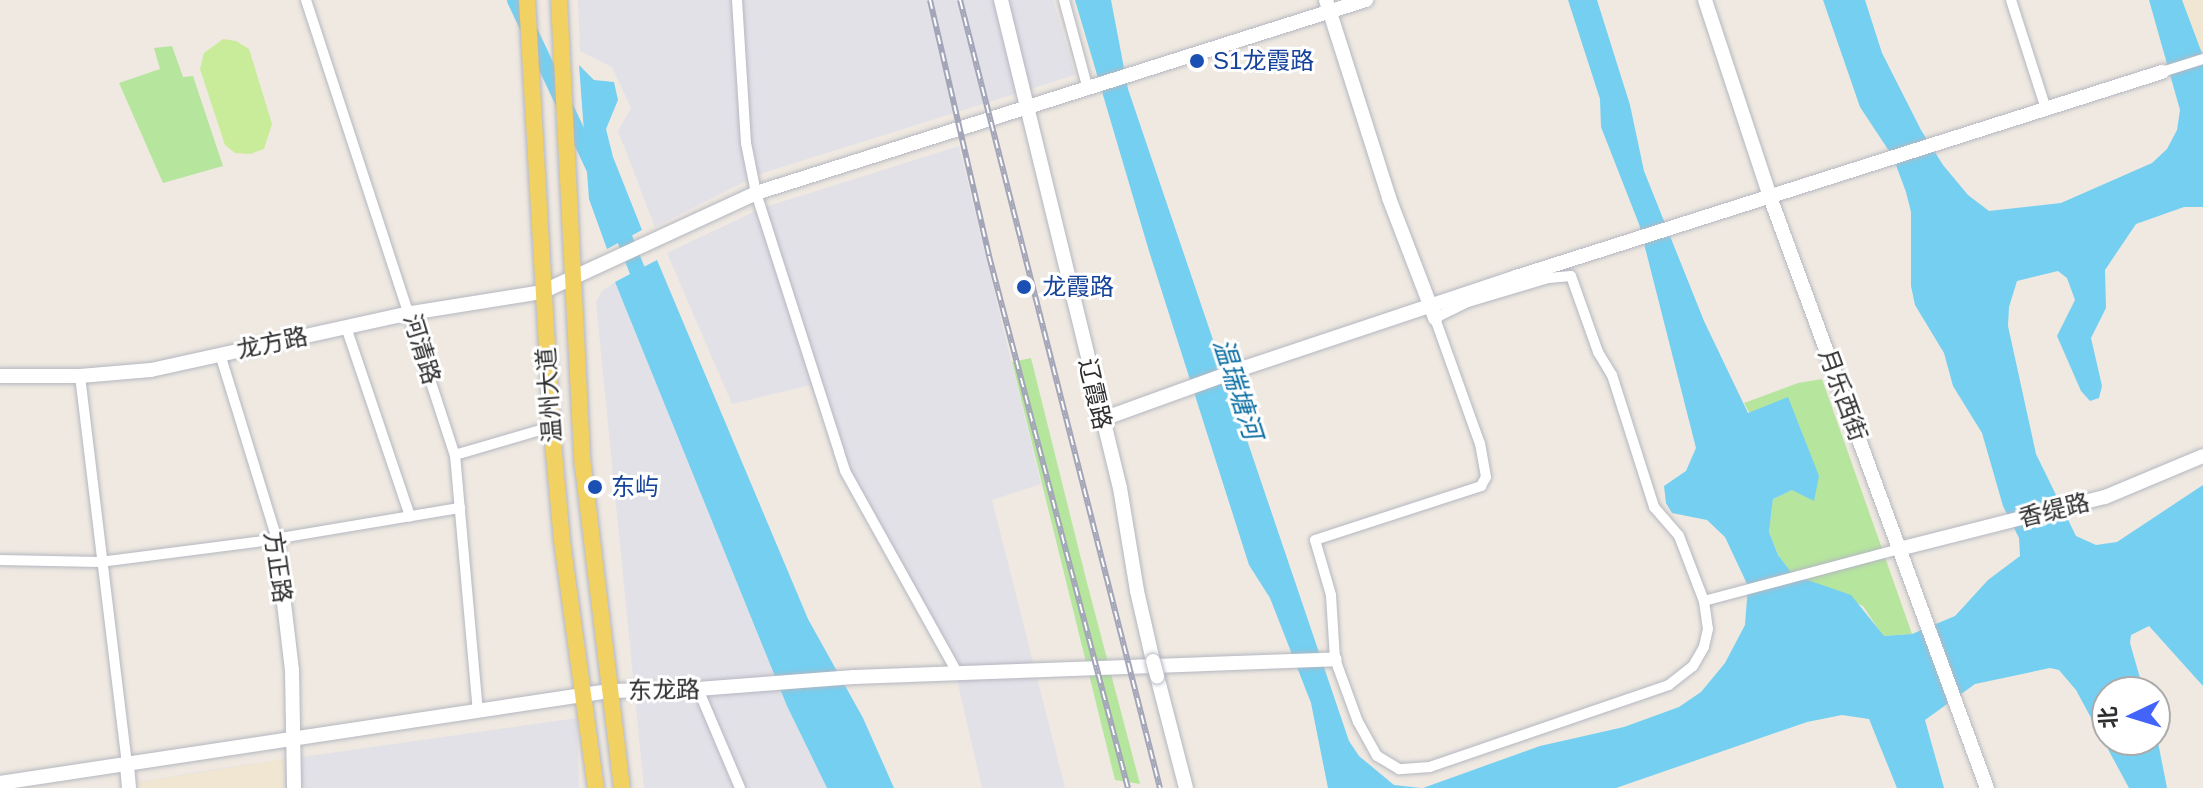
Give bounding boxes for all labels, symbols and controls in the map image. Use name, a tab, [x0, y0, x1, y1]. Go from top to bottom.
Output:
place label: S1龙霞路	[1213, 47, 1314, 75]
marker: S1龙霞路	[1188, 52, 1206, 70]
place label: 龙霞路	[1042, 273, 1114, 301]
marker: 龙霞路	[1013, 276, 1035, 298]
street label: 河清路	[398, 310, 446, 388]
street label: 龙方路	[234, 321, 310, 365]
water label: 温瑞塘河	[1206, 335, 1268, 443]
street label: 月乐西街	[1813, 345, 1873, 445]
street label: 温州大道	[531, 346, 567, 444]
street label: 辽霞路	[1073, 356, 1117, 432]
place label: 东屿	[611, 473, 659, 501]
marker: 东屿	[586, 478, 604, 496]
street label: 香缇路	[2016, 487, 2092, 533]
street label: 方正路	[259, 529, 297, 605]
street label: 东龙路	[628, 675, 700, 705]
north arrow	[2091, 676, 2171, 756]
text: 北	[2095, 706, 2122, 729]

